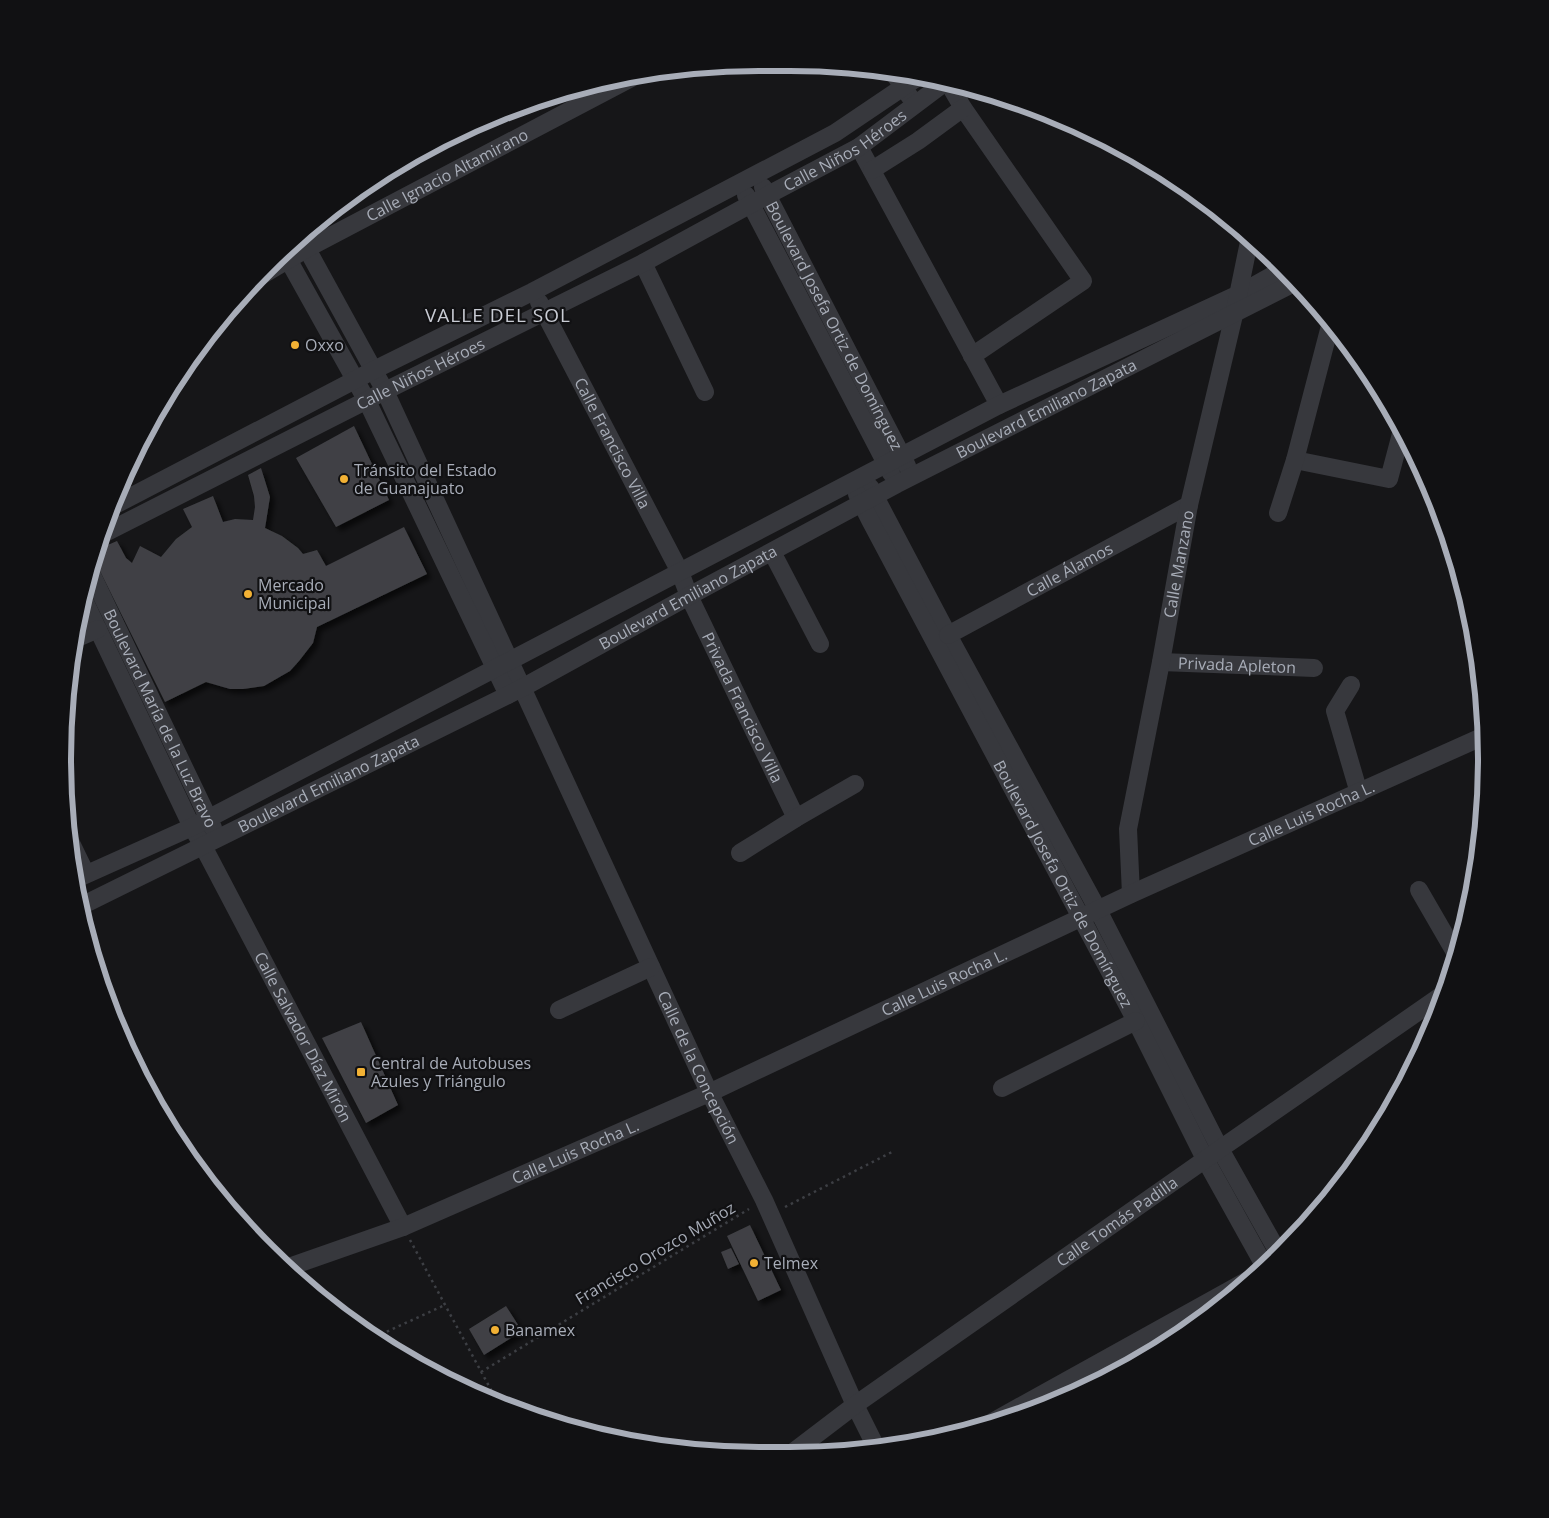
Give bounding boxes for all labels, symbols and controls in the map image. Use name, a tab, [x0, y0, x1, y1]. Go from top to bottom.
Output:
street label: Calle Niños Héroes	[779, 104, 911, 196]
street label: Calle Ignacio Altamirano	[362, 123, 532, 227]
street label: Boulevard Josefa Ortiz de Domínguez	[761, 197, 908, 454]
district label: VALLE DEL SOL	[425, 302, 571, 328]
street label: Calle Niños Héroes	[352, 332, 488, 415]
place label: Oxxo	[305, 334, 344, 356]
marker: Oxxo	[289, 339, 301, 351]
street label: Boulevard Emiliano Zapata	[952, 354, 1140, 463]
street label: Calle Francisco Villa	[569, 374, 656, 512]
place label: Tránsito del Estado de Guanajuato	[354, 459, 497, 499]
marker: Tránsito del Estado de Guanajuato	[338, 473, 350, 485]
street label: Calle Manzano	[1158, 508, 1199, 619]
street label: Calle Álamos	[1022, 537, 1117, 602]
street label: Boulevard Emiliano Zapata	[595, 540, 781, 655]
place label: Mercado Municipal	[258, 574, 330, 614]
marker: Mercado Municipal	[242, 588, 254, 600]
street label: Boulevard María de la Luz Bravo	[99, 605, 222, 831]
street label: Privada Francisco Villa	[697, 628, 788, 787]
street label: Privada Apleton	[1178, 652, 1296, 678]
street label: Boulevard Emiliano Zapata	[234, 730, 423, 838]
street label: Boulevard Josefa Ortiz de Domínguez	[988, 756, 1138, 1011]
street label: Calle Luis Rocha L.	[1244, 775, 1378, 851]
street label: Calle Luis Rocha L.	[878, 943, 1011, 1021]
street label: Calle Salvador Díaz Mirón	[249, 948, 357, 1126]
street label: Calle de la Concepción	[653, 987, 745, 1148]
place label: Central de Autobuses Azules y Triángulo	[371, 1052, 531, 1092]
marker: Central de Autobuses Azules y Triángulo	[355, 1066, 367, 1078]
street label: Calle Luis Rocha L.	[508, 1114, 642, 1189]
street label: Calle Tomás Padilla	[1052, 1171, 1182, 1272]
street label: Francisco Orozco Muñoz	[571, 1196, 739, 1310]
place label: Telmex	[764, 1252, 819, 1274]
marker: Telmex	[748, 1257, 760, 1269]
place label: Banamex	[505, 1319, 576, 1341]
marker: Banamex	[489, 1324, 501, 1336]

